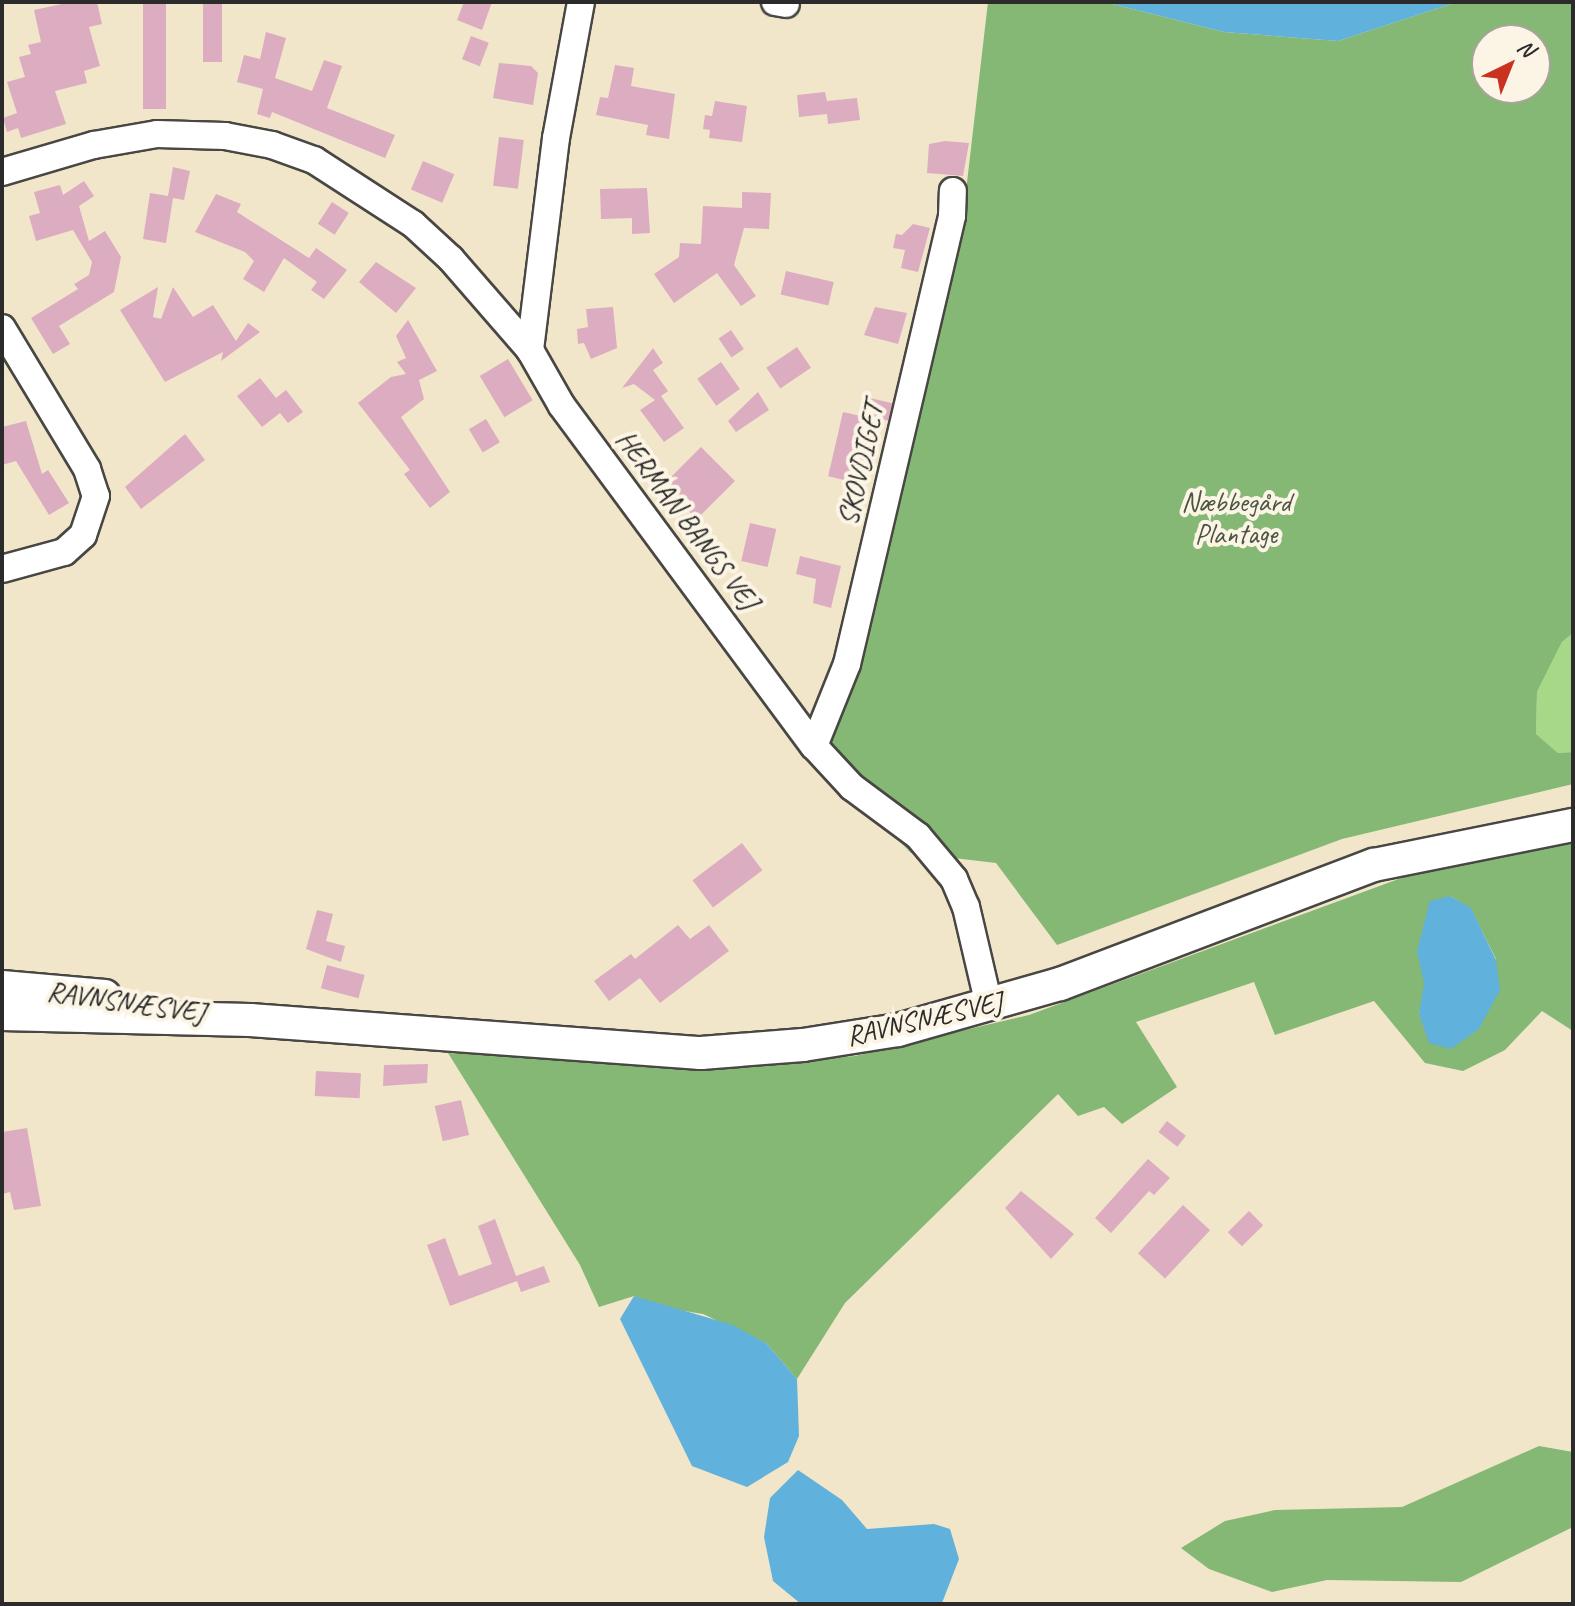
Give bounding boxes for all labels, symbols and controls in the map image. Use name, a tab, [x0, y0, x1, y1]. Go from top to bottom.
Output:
north arrow	[1471, 24, 1551, 104]
text: N	[1511, 33, 1541, 63]
street label: SKOVDIGET	[831, 400, 891, 528]
street label: HERMAN BANGS VEJ	[608, 423, 766, 617]
park label: Næbbegård Plantage	[1181, 485, 1291, 551]
street label: RAVNSNÆSVEJ	[45, 974, 207, 1030]
street label: RAVNSNÆSVEJ	[843, 985, 1005, 1053]

